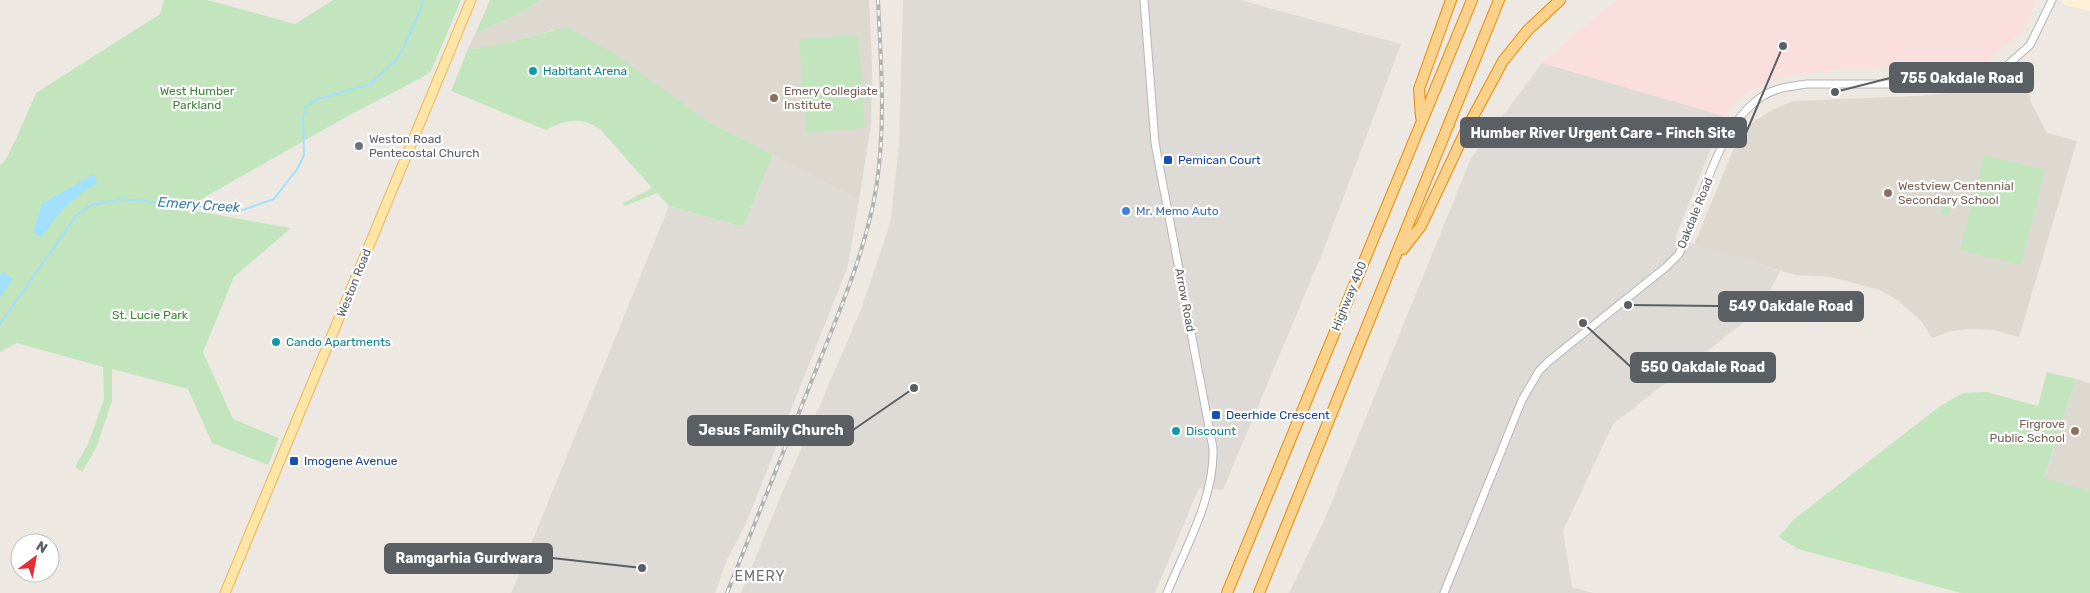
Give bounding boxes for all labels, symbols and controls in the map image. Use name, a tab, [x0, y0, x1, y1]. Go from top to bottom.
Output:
callout: 755 Oakdale Road	[1890, 63, 2033, 92]
place label: Habitant Arena	[543, 64, 627, 78]
marker: Habitant Arena	[527, 65, 539, 77]
text: 755 Oakdale Road	[1901, 70, 2024, 87]
park label: West Humber Parkland	[160, 84, 235, 112]
place label: Emery Collegiate Institute	[784, 84, 878, 112]
marker: Emery Collegiate Institute	[768, 92, 780, 104]
callout: Humber River Urgent Care - Finch Site	[1461, 118, 1746, 147]
text: Humber River Urgent Care - Finch Site	[1470, 125, 1736, 142]
place label: Weston Road Pentecostal Church	[369, 132, 480, 160]
marker: Weston Road Pentecostal Church	[353, 140, 365, 152]
place label: Pemican Court	[1178, 153, 1261, 167]
marker: Pemican Court	[1162, 154, 1174, 166]
street label: Oakdale Road	[1674, 175, 1716, 251]
place label: Westview Centennial Secondary School	[1898, 179, 2014, 207]
marker: Westview Centennial Secondary School	[1882, 187, 1894, 199]
water label: Emery Creek	[157, 194, 241, 216]
place label: Mr. Memo Auto	[1136, 204, 1219, 218]
marker: Mr. Memo Auto	[1120, 205, 1132, 217]
street label: Weston Road	[334, 247, 374, 319]
street label: Highway 400	[1329, 259, 1369, 333]
street label: Arrow Road	[1172, 267, 1198, 333]
callout: 549 Oakdale Road	[1719, 292, 1863, 321]
text: 549 Oakdale Road	[1729, 298, 1853, 315]
park label: St. Lucie Park	[112, 308, 189, 322]
place label: Cando Apartments	[286, 335, 391, 349]
marker: Cando Apartments	[270, 336, 282, 348]
callout: 550 Oakdale Road	[1631, 353, 1775, 382]
text: 550 Oakdale Road	[1641, 359, 1765, 376]
place label: Deerhide Crescent	[1226, 408, 1330, 422]
marker: Deerhide Crescent	[1210, 409, 1222, 421]
callout: Jesus Family Church	[688, 416, 853, 445]
place label: Firgrove Public School	[1989, 417, 2065, 445]
text: Jesus Family Church	[698, 422, 844, 439]
place label: Discount	[1186, 424, 1236, 438]
marker: Discount	[1170, 425, 1182, 437]
marker: Firgrove Public School	[2069, 425, 2081, 437]
place label: Imogene Avenue	[304, 454, 398, 468]
marker: Imogene Avenue	[288, 455, 300, 467]
north arrow	[10, 533, 60, 583]
text: N	[33, 538, 50, 557]
callout: Ramgarhia Gurdwara	[385, 544, 552, 573]
text: Ramgarhia Gurdwara	[395, 550, 543, 567]
district label: EMERY	[735, 568, 785, 585]

